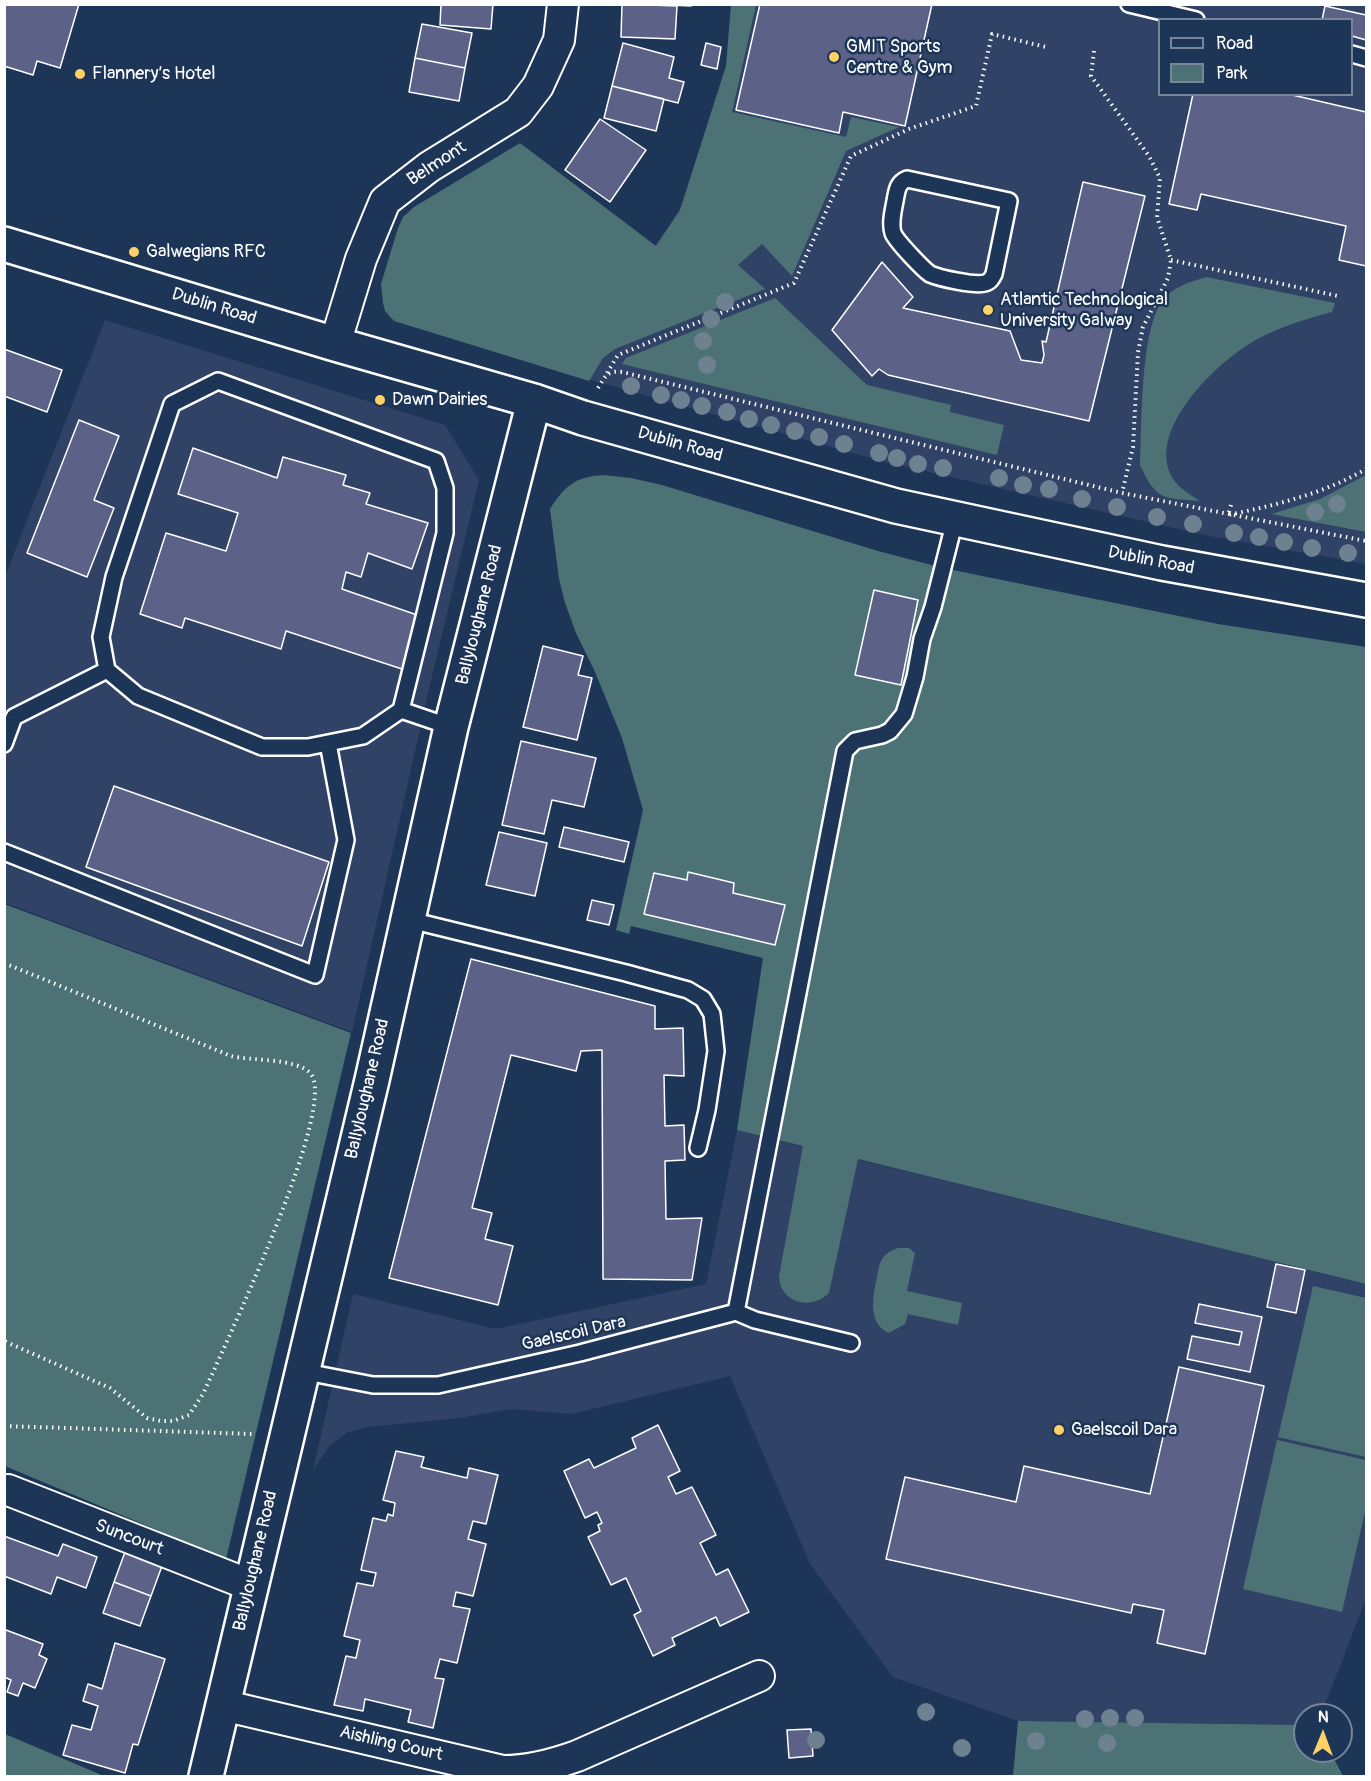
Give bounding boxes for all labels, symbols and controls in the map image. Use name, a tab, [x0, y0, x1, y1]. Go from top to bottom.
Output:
legend	[1158, 18, 1353, 96]
text: Road	[1216, 32, 1253, 55]
place label: GMIT Sports Centre & Gym	[846, 36, 953, 78]
marker: GMIT Sports Centre & Gym	[827, 50, 841, 64]
text: Park	[1216, 62, 1248, 85]
place label: Flannery’s Hotel	[92, 63, 215, 85]
marker: Flannery’s Hotel	[73, 67, 87, 81]
street label: Belmont	[403, 137, 471, 191]
place label: Galwegians RFC	[146, 241, 266, 263]
marker: Galwegians RFC	[127, 245, 141, 259]
street label: Dublin Road	[169, 284, 259, 330]
place label: Atlantic Technological University Galway	[1000, 289, 1168, 332]
marker: Atlantic Technological University Galway	[981, 303, 995, 317]
place label: Dawn Dairies	[392, 389, 487, 411]
marker: Dawn Dairies	[373, 393, 387, 407]
street label: Dublin Road	[635, 423, 725, 467]
street label: Dublin Road	[1106, 542, 1196, 580]
street label: Ballyloughane Road	[452, 543, 508, 687]
street label: Ballyloughane Road	[341, 1017, 395, 1161]
street label: Gaelscoil Dara	[520, 1312, 628, 1356]
place label: Gaelscoil Dara	[1071, 1419, 1177, 1441]
marker: Gaelscoil Dara	[1052, 1423, 1066, 1437]
street label: Ballyloughane Road	[229, 1489, 283, 1633]
street label: Suncourt	[92, 1515, 166, 1561]
north arrow	[1293, 1703, 1353, 1763]
text: N	[1318, 1707, 1329, 1727]
street label: Aishling Court	[337, 1722, 445, 1766]

